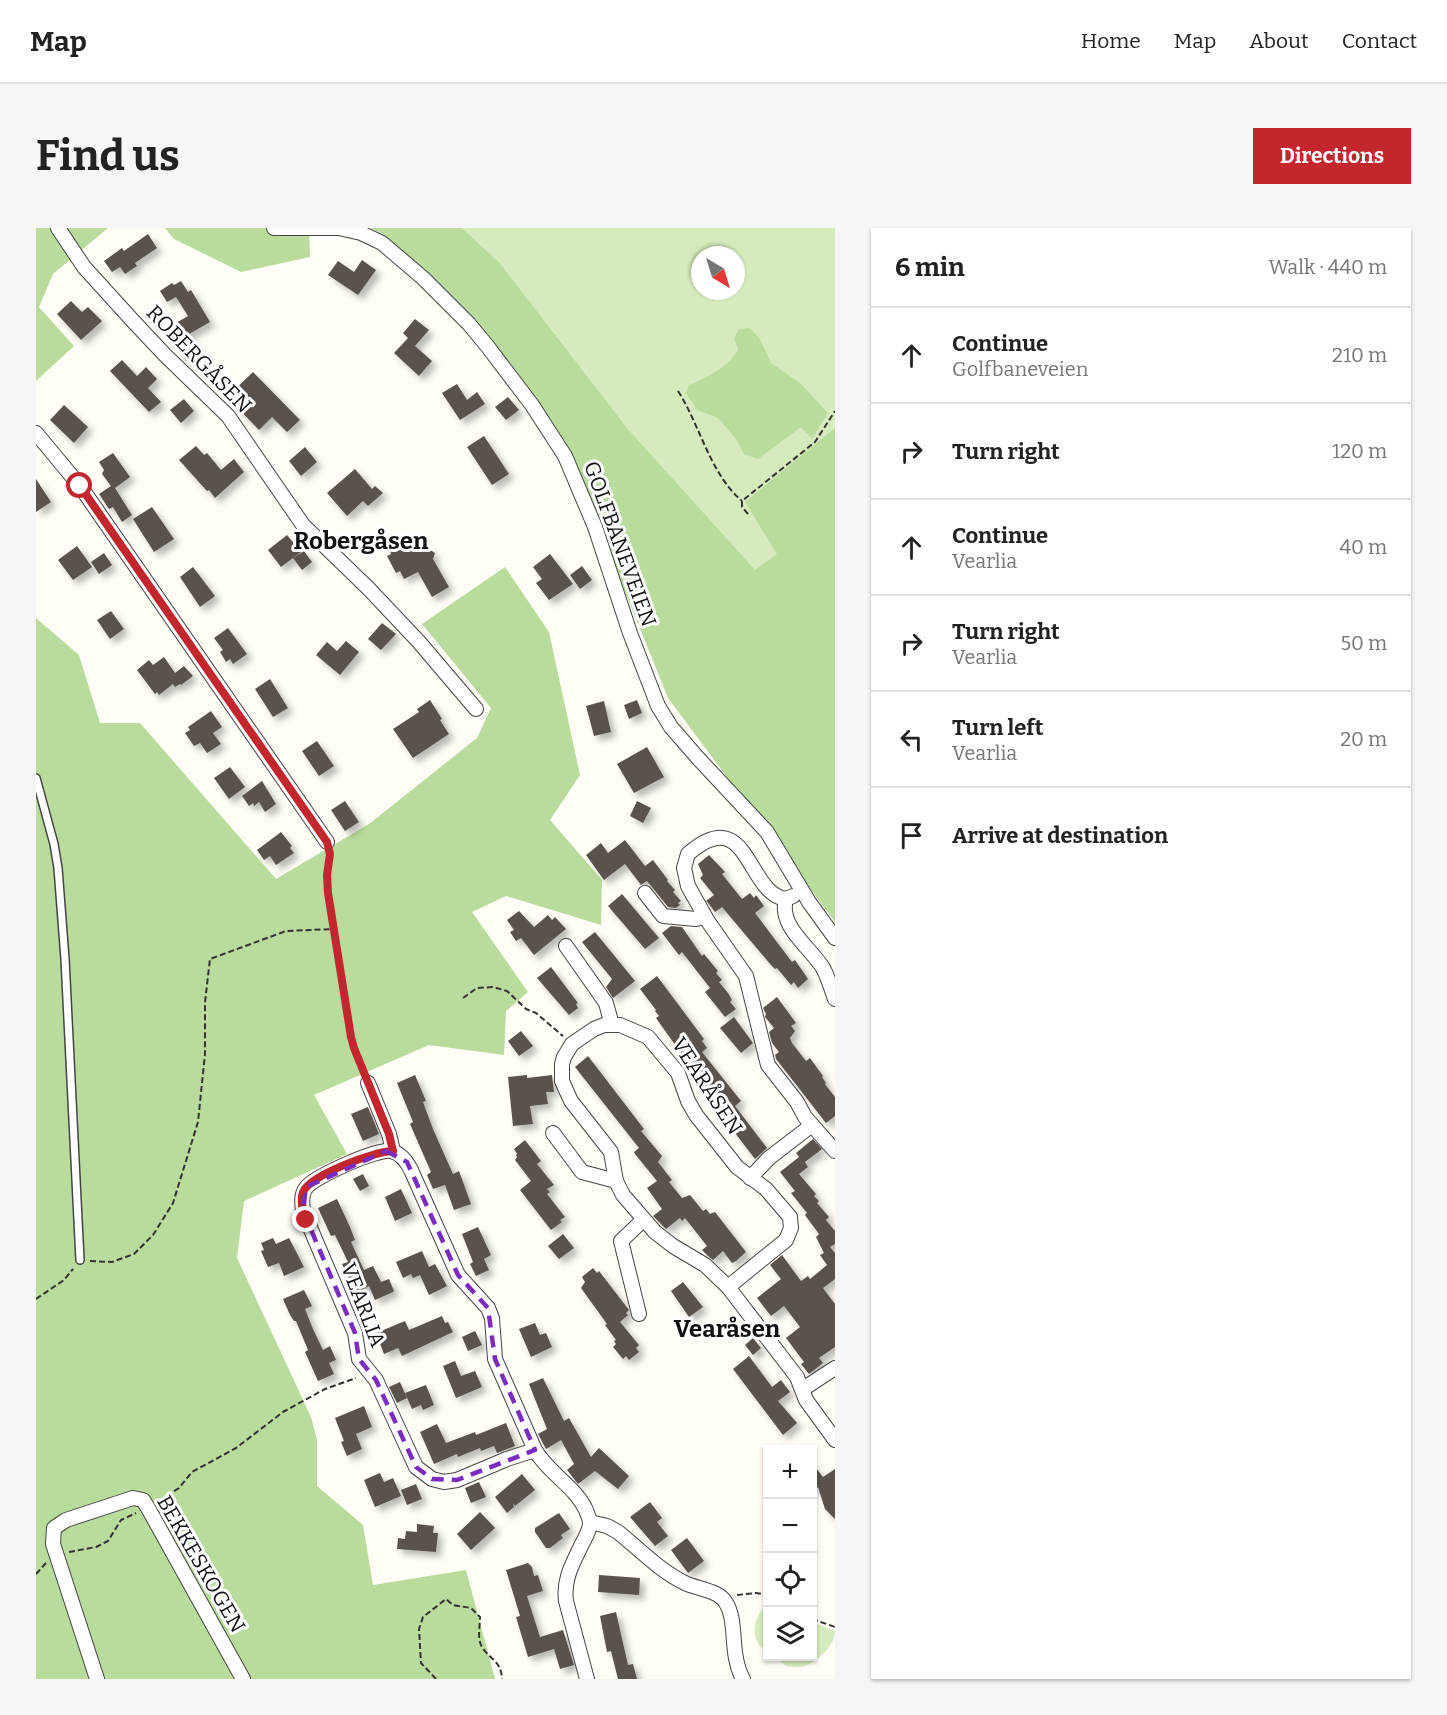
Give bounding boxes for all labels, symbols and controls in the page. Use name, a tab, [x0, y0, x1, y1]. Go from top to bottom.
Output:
text: Map	[30, 25, 87, 58]
text: Home	[1081, 28, 1141, 54]
text: Map	[1174, 28, 1216, 54]
text: About	[1249, 28, 1309, 54]
text: Contact	[1342, 28, 1417, 54]
button: Directions	[1253, 128, 1411, 184]
text: Find us	[36, 131, 180, 181]
north arrow	[691, 246, 745, 300]
text: 6 min	[895, 252, 965, 283]
text: Walk · 440 m	[1269, 255, 1387, 279]
street label: ROBERGÅSEN	[141, 300, 257, 418]
text: Continue	[952, 330, 1048, 357]
icon: ahead	[895, 339, 928, 372]
text: 210 m	[1332, 343, 1387, 367]
text: Golfbaneveien	[952, 357, 1088, 381]
icon: right	[895, 435, 928, 468]
text: Turn right	[952, 438, 1060, 465]
text: 120 m	[1332, 439, 1387, 463]
street label: GOLFBANEVEIEN	[578, 458, 662, 630]
route start	[66, 472, 92, 498]
text: Continue	[952, 522, 1048, 549]
district label: Robergåsen	[293, 527, 429, 555]
icon: ahead	[895, 531, 928, 564]
text: 40 m	[1339, 535, 1387, 559]
text: Vearlia	[952, 549, 1017, 573]
text: Turn right	[952, 618, 1060, 645]
icon: right	[895, 627, 928, 660]
text: 50 m	[1340, 631, 1387, 655]
text: Vearlia	[952, 645, 1017, 669]
text: Turn left	[952, 714, 1044, 741]
icon: left	[895, 723, 928, 756]
text: 20 m	[1340, 727, 1387, 751]
text: Vearlia	[952, 741, 1017, 765]
icon: arrive	[895, 819, 928, 852]
text: Arrive at destination	[952, 822, 1168, 849]
street label: VEARÅSEN	[666, 1032, 748, 1140]
route end	[292, 1206, 318, 1232]
street label: VEARLIA	[335, 1259, 391, 1351]
district label: Vearåsen	[674, 1315, 781, 1343]
map controls	[763, 1445, 817, 1661]
button: +	[763, 1445, 817, 1499]
street label: BEKKESKOGEN	[151, 1491, 251, 1637]
button: −	[763, 1499, 817, 1553]
button: locate	[763, 1553, 817, 1607]
button: layers	[763, 1607, 817, 1661]

